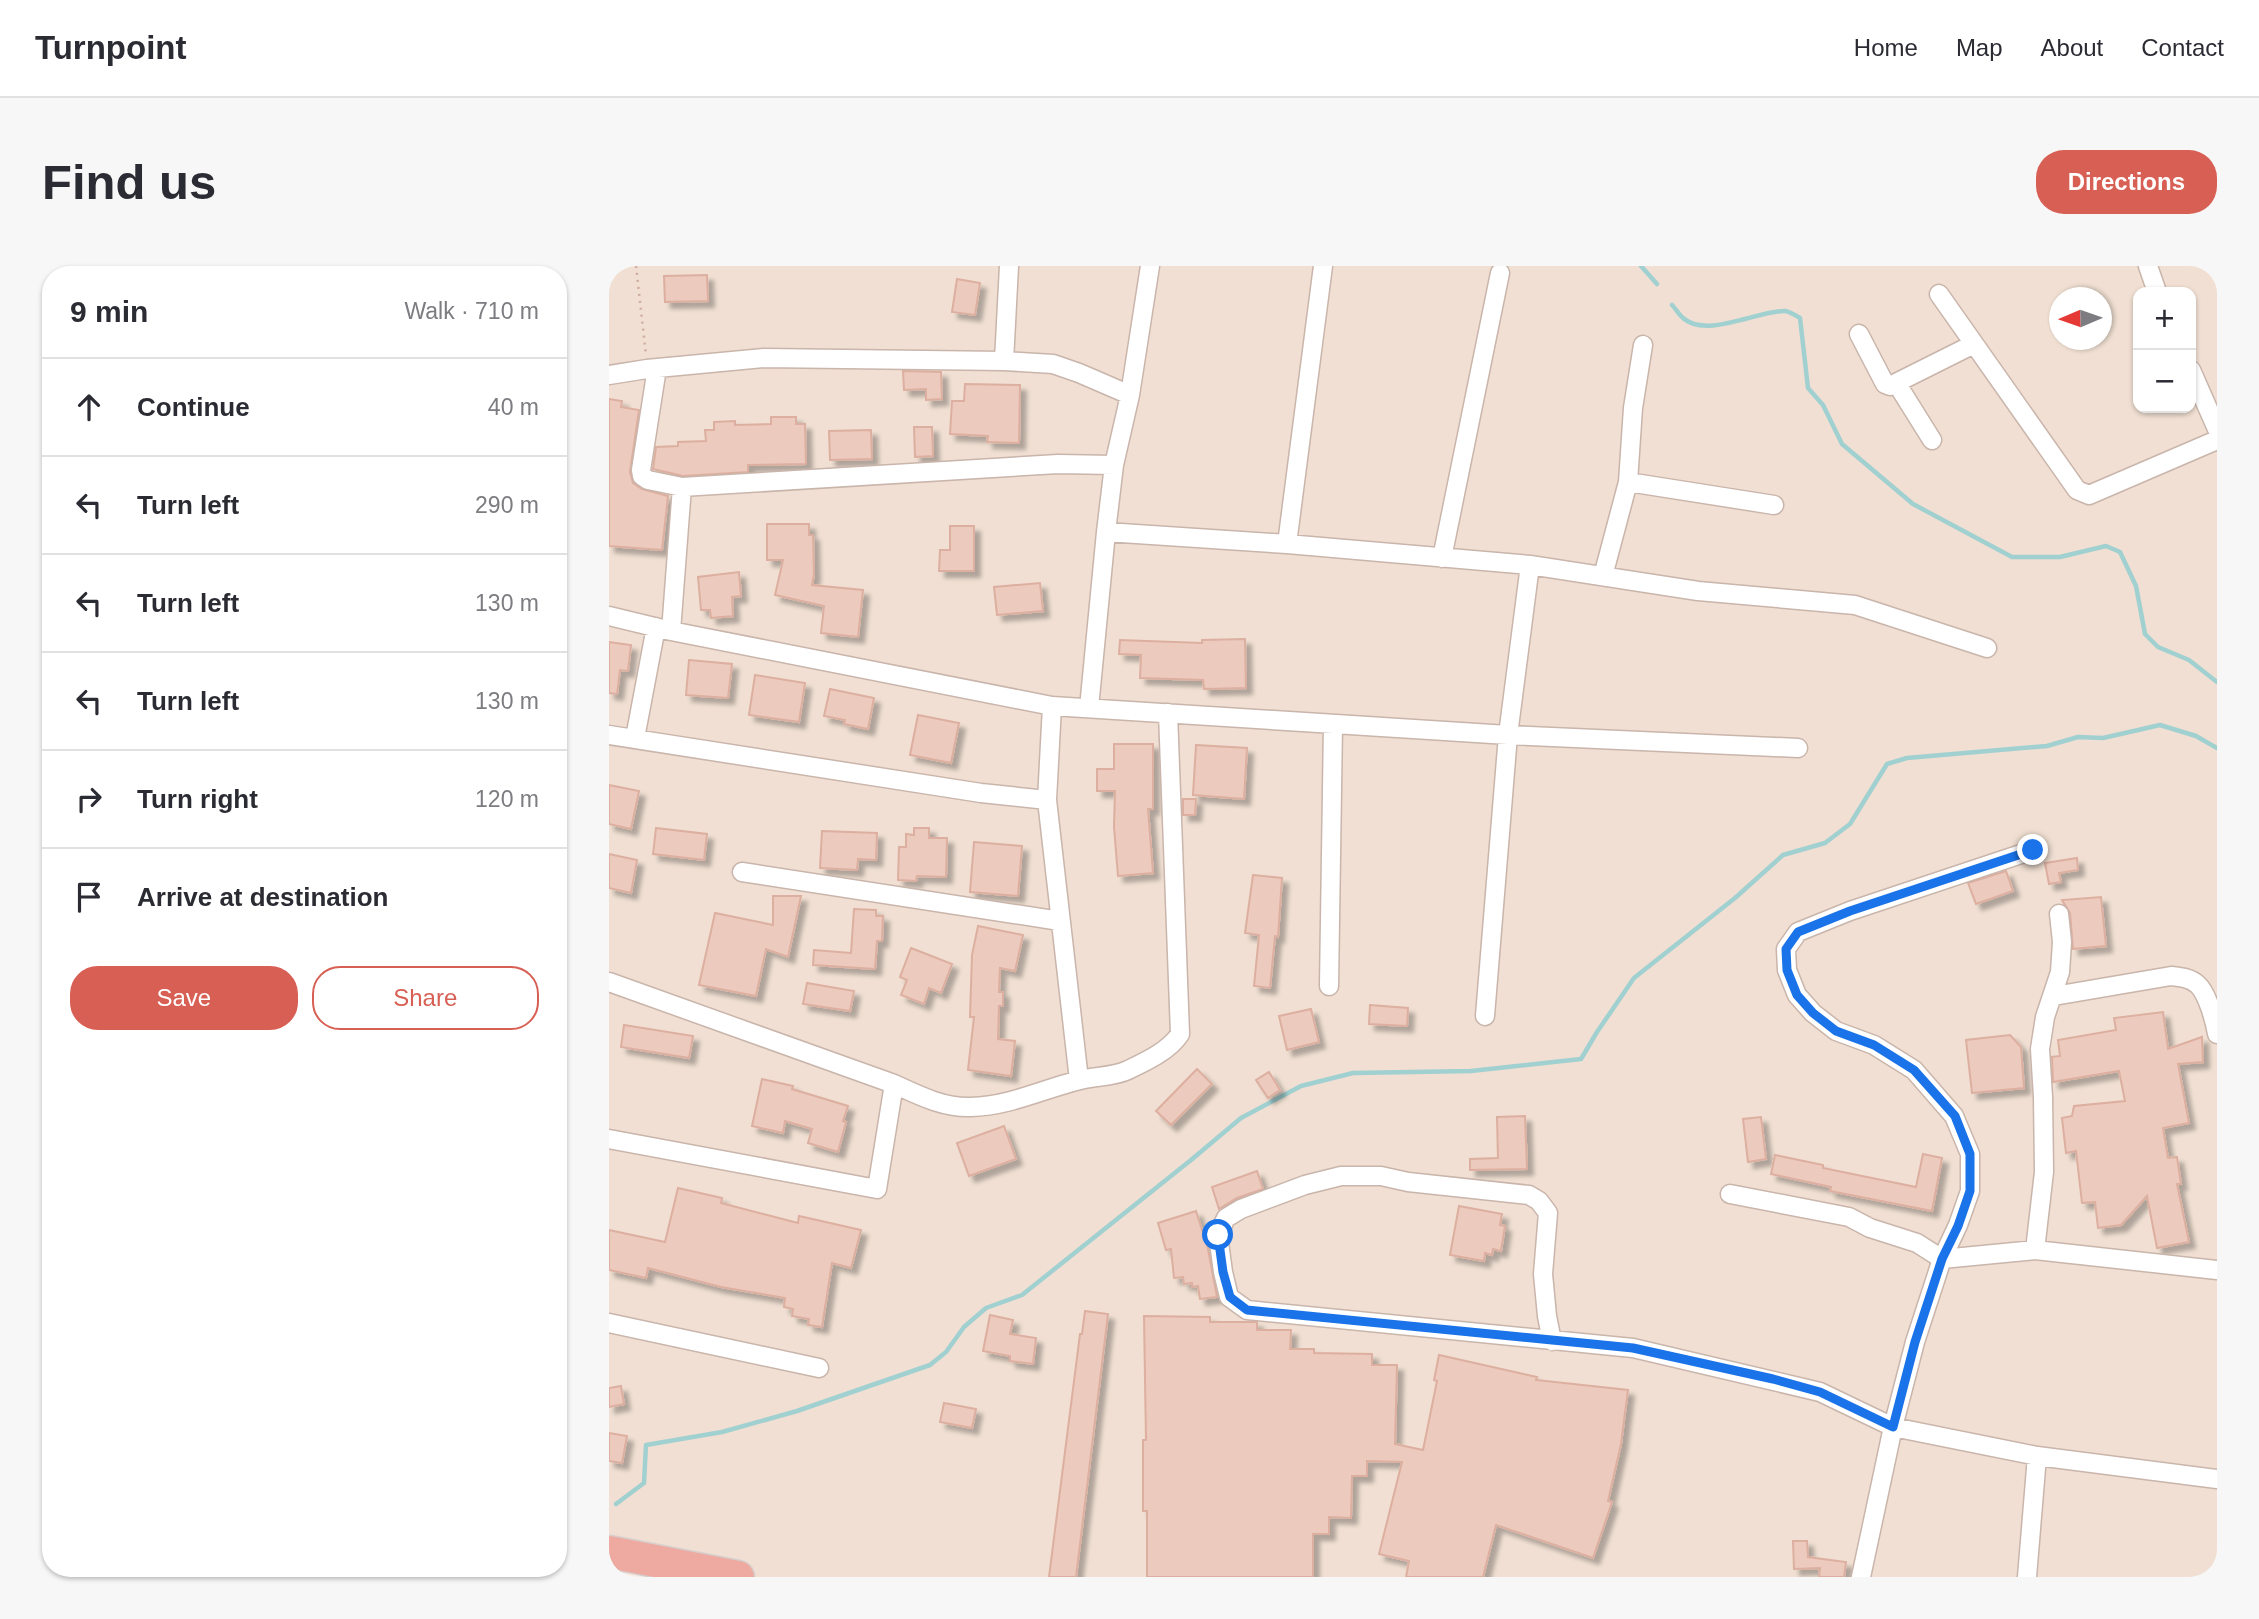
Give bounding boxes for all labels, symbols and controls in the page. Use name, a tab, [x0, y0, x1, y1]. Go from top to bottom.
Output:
text: Turnpoint	[35, 29, 187, 66]
text: Home	[1854, 34, 1918, 61]
text: Map	[1956, 34, 2003, 61]
text: About	[2041, 34, 2103, 61]
text: Contact	[2141, 34, 2224, 61]
button: Directions	[2036, 150, 2217, 214]
text: Find us	[42, 155, 216, 209]
north arrow	[2049, 287, 2112, 350]
map controls	[2133, 287, 2196, 413]
button: +	[2133, 287, 2196, 350]
text: 9 min	[70, 295, 148, 328]
text: Walk · 710 m	[404, 298, 539, 324]
button: −	[2133, 350, 2196, 413]
icon: ahead	[70, 388, 108, 426]
text: Continue	[137, 392, 250, 422]
text: 40 m	[488, 394, 539, 420]
icon: left	[70, 486, 108, 524]
text: Turn left	[137, 490, 239, 520]
text: 290 m	[475, 492, 539, 518]
icon: left	[70, 584, 108, 622]
text: Turn left	[137, 588, 239, 618]
text: 130 m	[475, 590, 539, 616]
icon: left	[70, 682, 108, 720]
text: Turn left	[137, 686, 239, 716]
text: 130 m	[475, 688, 539, 714]
icon: right	[70, 780, 108, 818]
text: Turn right	[137, 784, 258, 814]
text: 120 m	[475, 786, 539, 812]
route end	[2017, 834, 2048, 865]
icon: arrive	[70, 878, 108, 916]
text: Arrive at destination	[137, 882, 388, 912]
button: Save	[70, 966, 298, 1030]
button: Share	[312, 966, 539, 1030]
route start	[1202, 1219, 1233, 1250]

